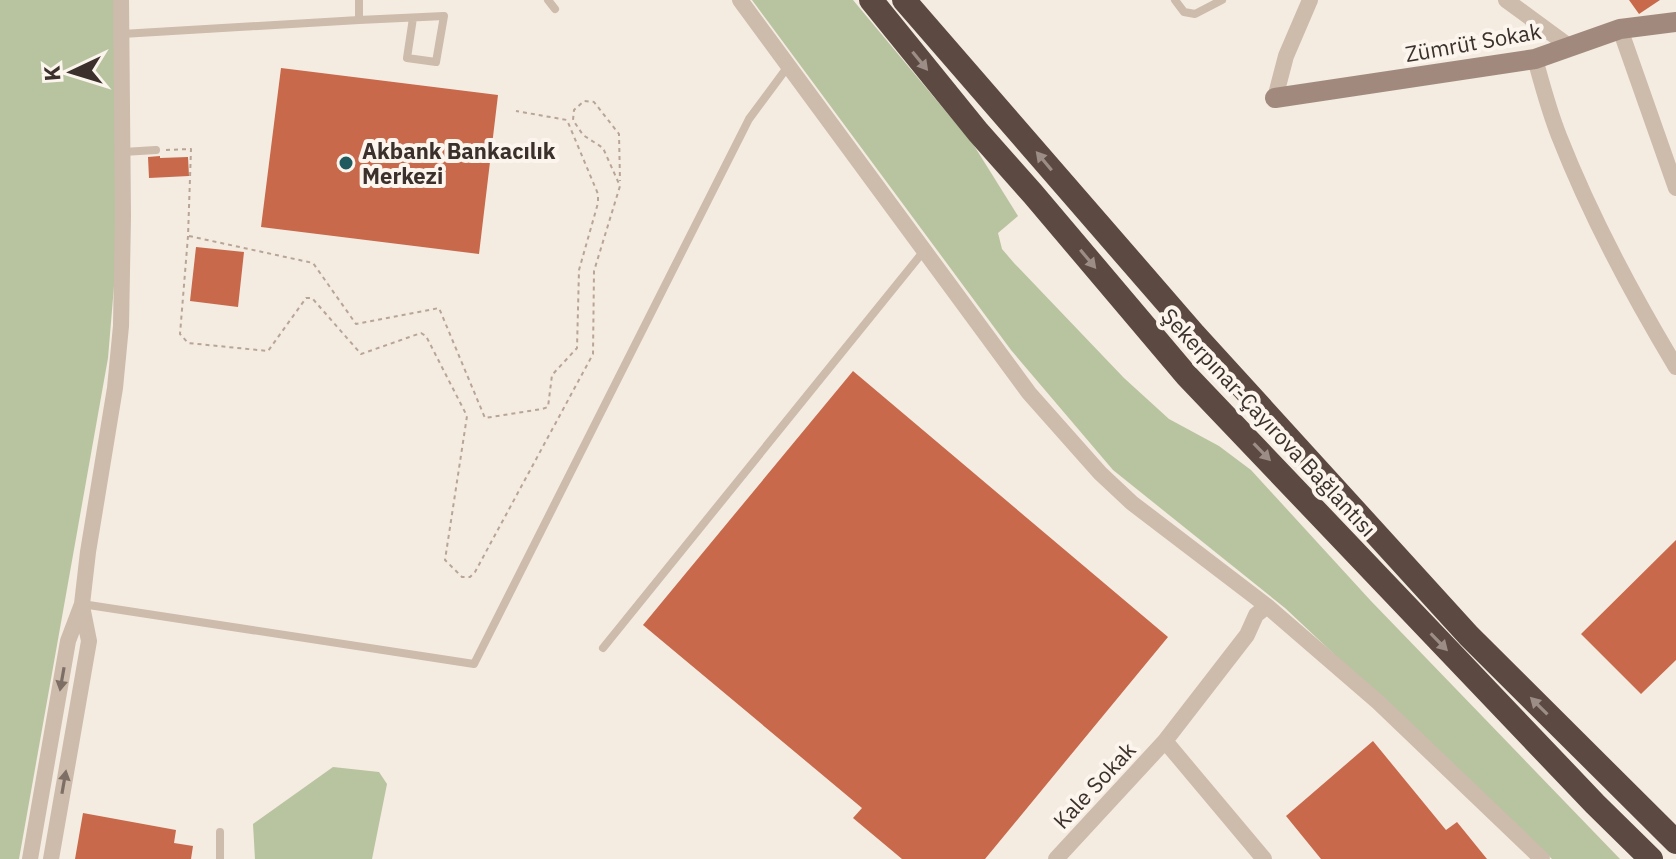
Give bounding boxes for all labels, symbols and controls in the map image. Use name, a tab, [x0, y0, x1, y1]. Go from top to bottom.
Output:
street label: Zümrüt Sokak	[1403, 16, 1544, 68]
north arrow	[32, 32, 112, 112]
one-way arrow	[911, 51, 928, 71]
text: K	[37, 64, 67, 82]
place label: Akbank Bankacılık Merkezi	[362, 136, 556, 190]
one-way arrow	[1036, 152, 1053, 172]
marker: Akbank Bankacılık Merkezi	[337, 154, 355, 172]
one-way arrow	[1079, 248, 1096, 268]
street label: Şekerpınar-Çayırova Bağlantısı	[1155, 302, 1383, 542]
one-way arrow	[1252, 442, 1270, 461]
one-way arrow	[1429, 632, 1448, 651]
one-way arrow	[55, 667, 67, 692]
one-way arrow	[1530, 697, 1549, 716]
street label: Kale Sokak	[1046, 735, 1142, 835]
one-way arrow	[58, 769, 71, 794]

